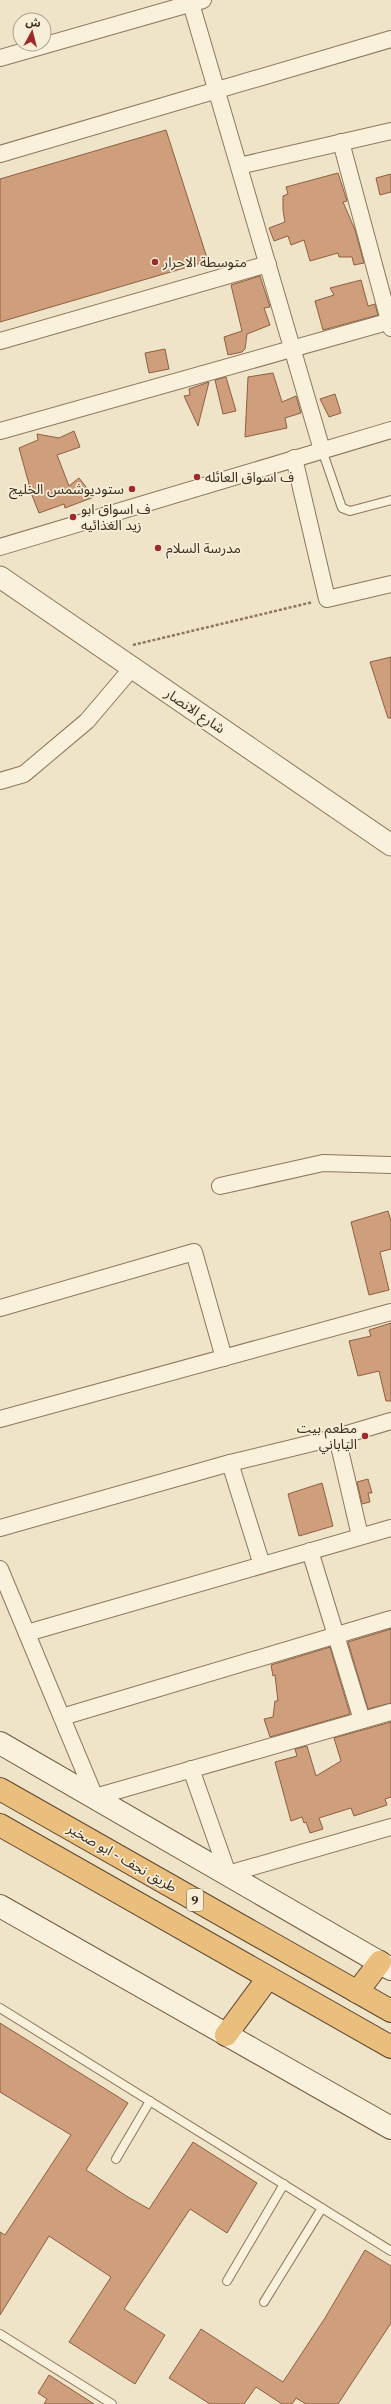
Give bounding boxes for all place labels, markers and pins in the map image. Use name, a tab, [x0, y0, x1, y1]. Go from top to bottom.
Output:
place label: متوسطة الاحرار	[162, 252, 247, 273]
marker: متوسطة الاحرار	[150, 257, 160, 267]
place label: ف اسواق العائله	[205, 467, 294, 488]
marker: ف اسواق العائله	[192, 472, 202, 482]
place label: ستوديوشمس الخليج	[9, 479, 124, 500]
marker: ستوديوشمس الخليج	[127, 484, 137, 494]
place label: ف اسواق ابو زيد الغذائيه	[81, 499, 151, 536]
marker: ف اسواق ابو زيد الغذائيه	[68, 512, 78, 522]
place label: مدرسة السلام	[166, 538, 241, 559]
marker: مدرسة السلام	[153, 543, 163, 553]
place label: مطعم بيت الياباني	[297, 1418, 357, 1455]
marker: مطعم بيت الياباني	[360, 1431, 370, 1441]

